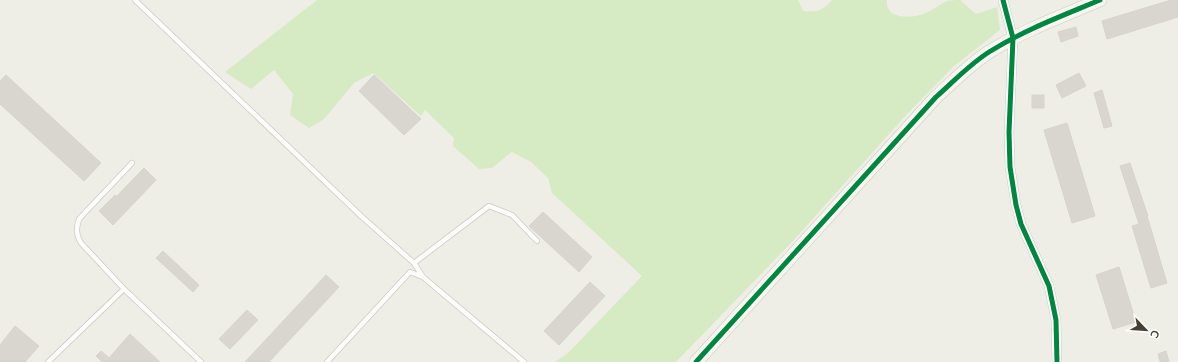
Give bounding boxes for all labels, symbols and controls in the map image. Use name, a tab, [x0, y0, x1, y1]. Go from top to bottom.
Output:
north arrow	[1126, 310, 1166, 350]
text: С	[1147, 328, 1163, 341]

